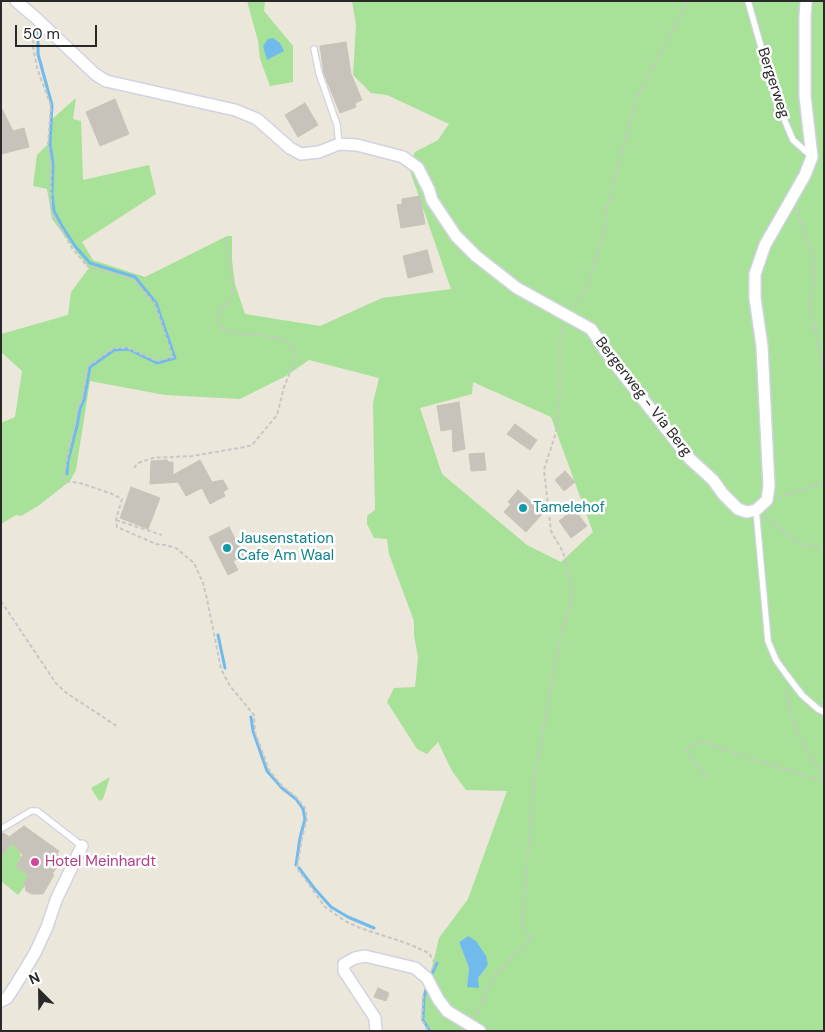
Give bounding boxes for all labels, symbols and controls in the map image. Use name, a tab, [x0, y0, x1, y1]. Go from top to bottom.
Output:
scale bar	[18, 15, 100, 47]
text: 50 m	[23, 24, 60, 44]
street label: Bergerweg	[753, 45, 793, 121]
street label: Bergerweg - Via Berg	[591, 334, 695, 460]
place label: Tamelehof	[533, 499, 605, 517]
marker: Tamelehof	[517, 502, 529, 514]
place label: Jausenstation Cafe Am Waal	[237, 530, 334, 565]
marker: Jausenstation Cafe Am Waal	[221, 542, 233, 554]
place label: Hotel Meinhardt	[45, 853, 156, 871]
marker: Hotel Meinhardt	[29, 856, 41, 868]
north arrow	[15, 967, 65, 1017]
text: N	[26, 968, 42, 988]

